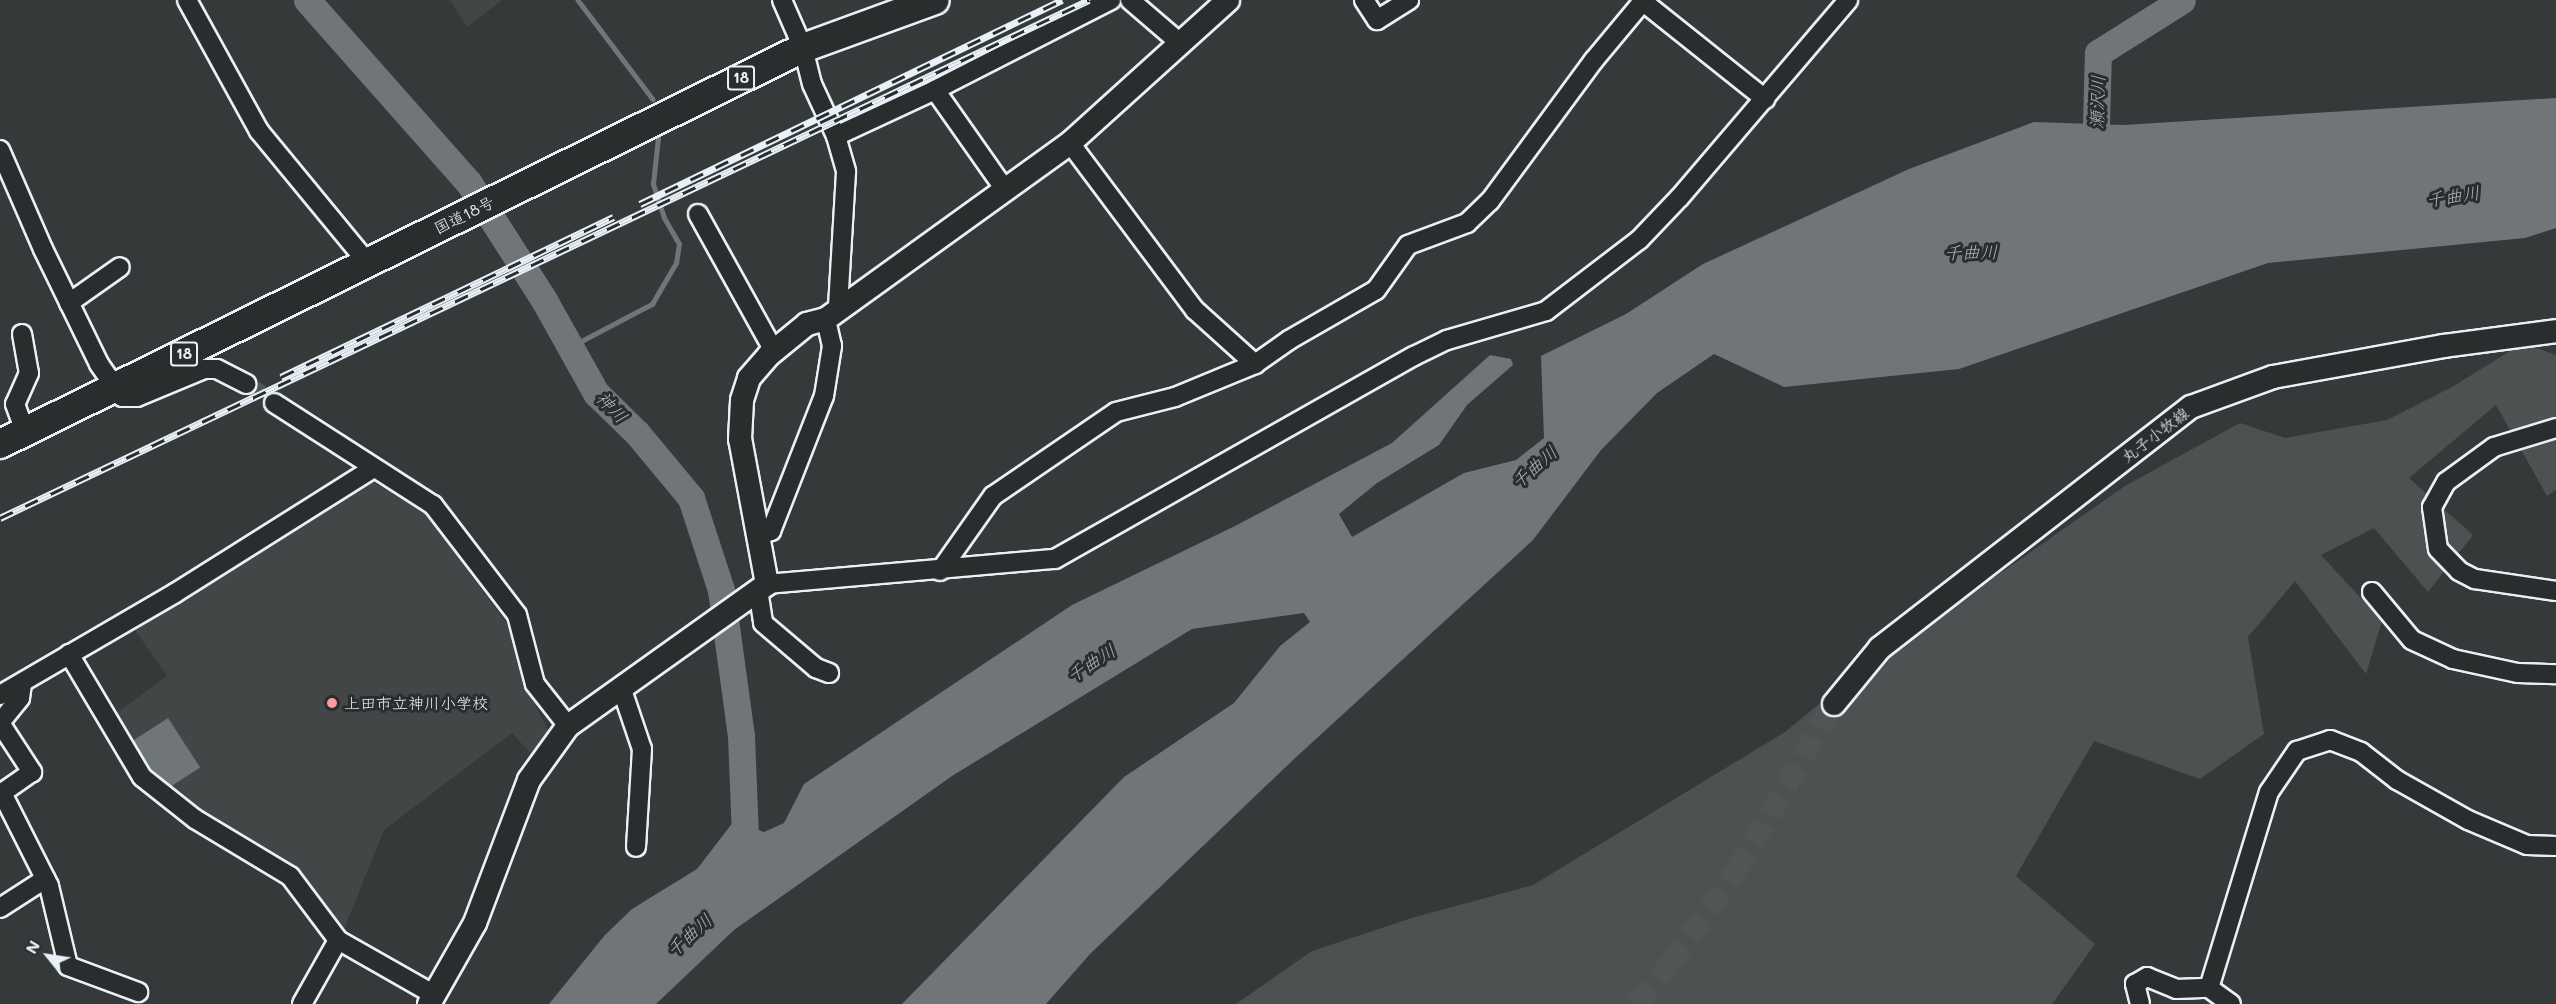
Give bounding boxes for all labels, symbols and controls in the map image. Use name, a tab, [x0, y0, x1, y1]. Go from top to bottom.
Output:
road number: 18	[726, 66, 756, 90]
water label: 瀬沢川	[2085, 75, 2109, 129]
water label: 千曲川	[2425, 181, 2481, 211]
street label: 国道18号	[431, 192, 497, 238]
water label: 千曲川	[1944, 241, 1998, 263]
road number: 18	[169, 342, 199, 366]
water label: 神川	[592, 387, 632, 427]
street label: 丸子小牧線	[2117, 403, 2193, 467]
water label: 千曲川	[1507, 441, 1561, 493]
water label: 千曲川	[1062, 639, 1120, 687]
place label: 上田市立神川小学校	[344, 693, 488, 713]
marker: 上田市立神川小学校	[325, 696, 339, 710]
water label: 千曲川	[662, 909, 716, 961]
north arrow	[18, 926, 78, 986]
text: N	[20, 936, 44, 957]

